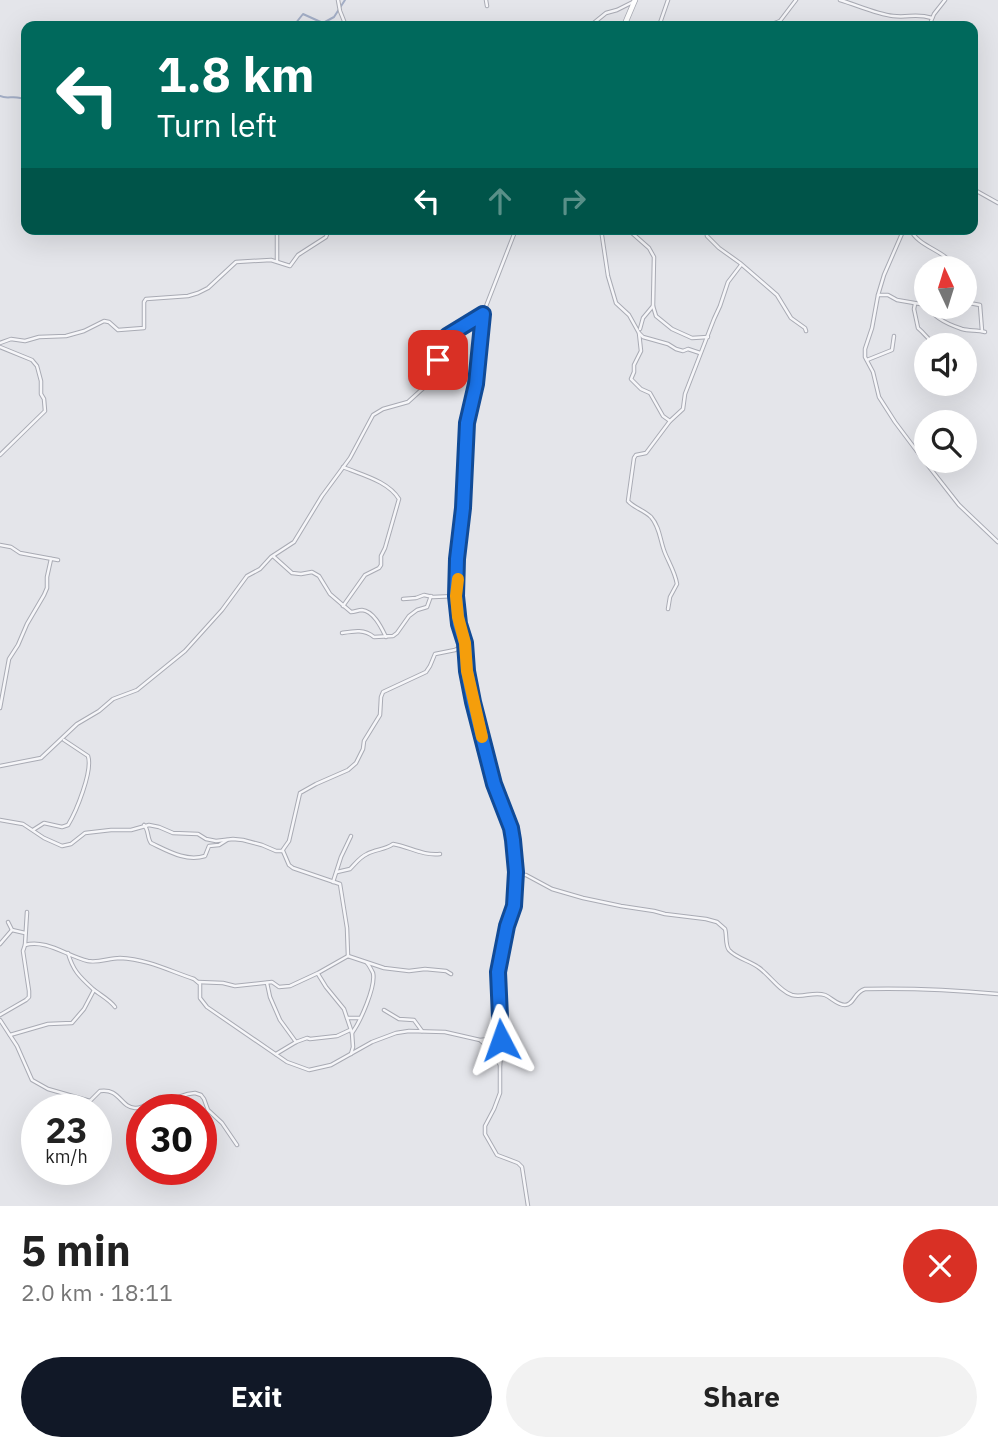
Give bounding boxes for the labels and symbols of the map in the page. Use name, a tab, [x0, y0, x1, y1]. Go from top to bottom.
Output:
north arrow	[914, 256, 976, 318]
pin	[408, 330, 468, 390]
position arrow	[464, 1003, 538, 1077]
speed limit sign: 30	[126, 1094, 217, 1185]

